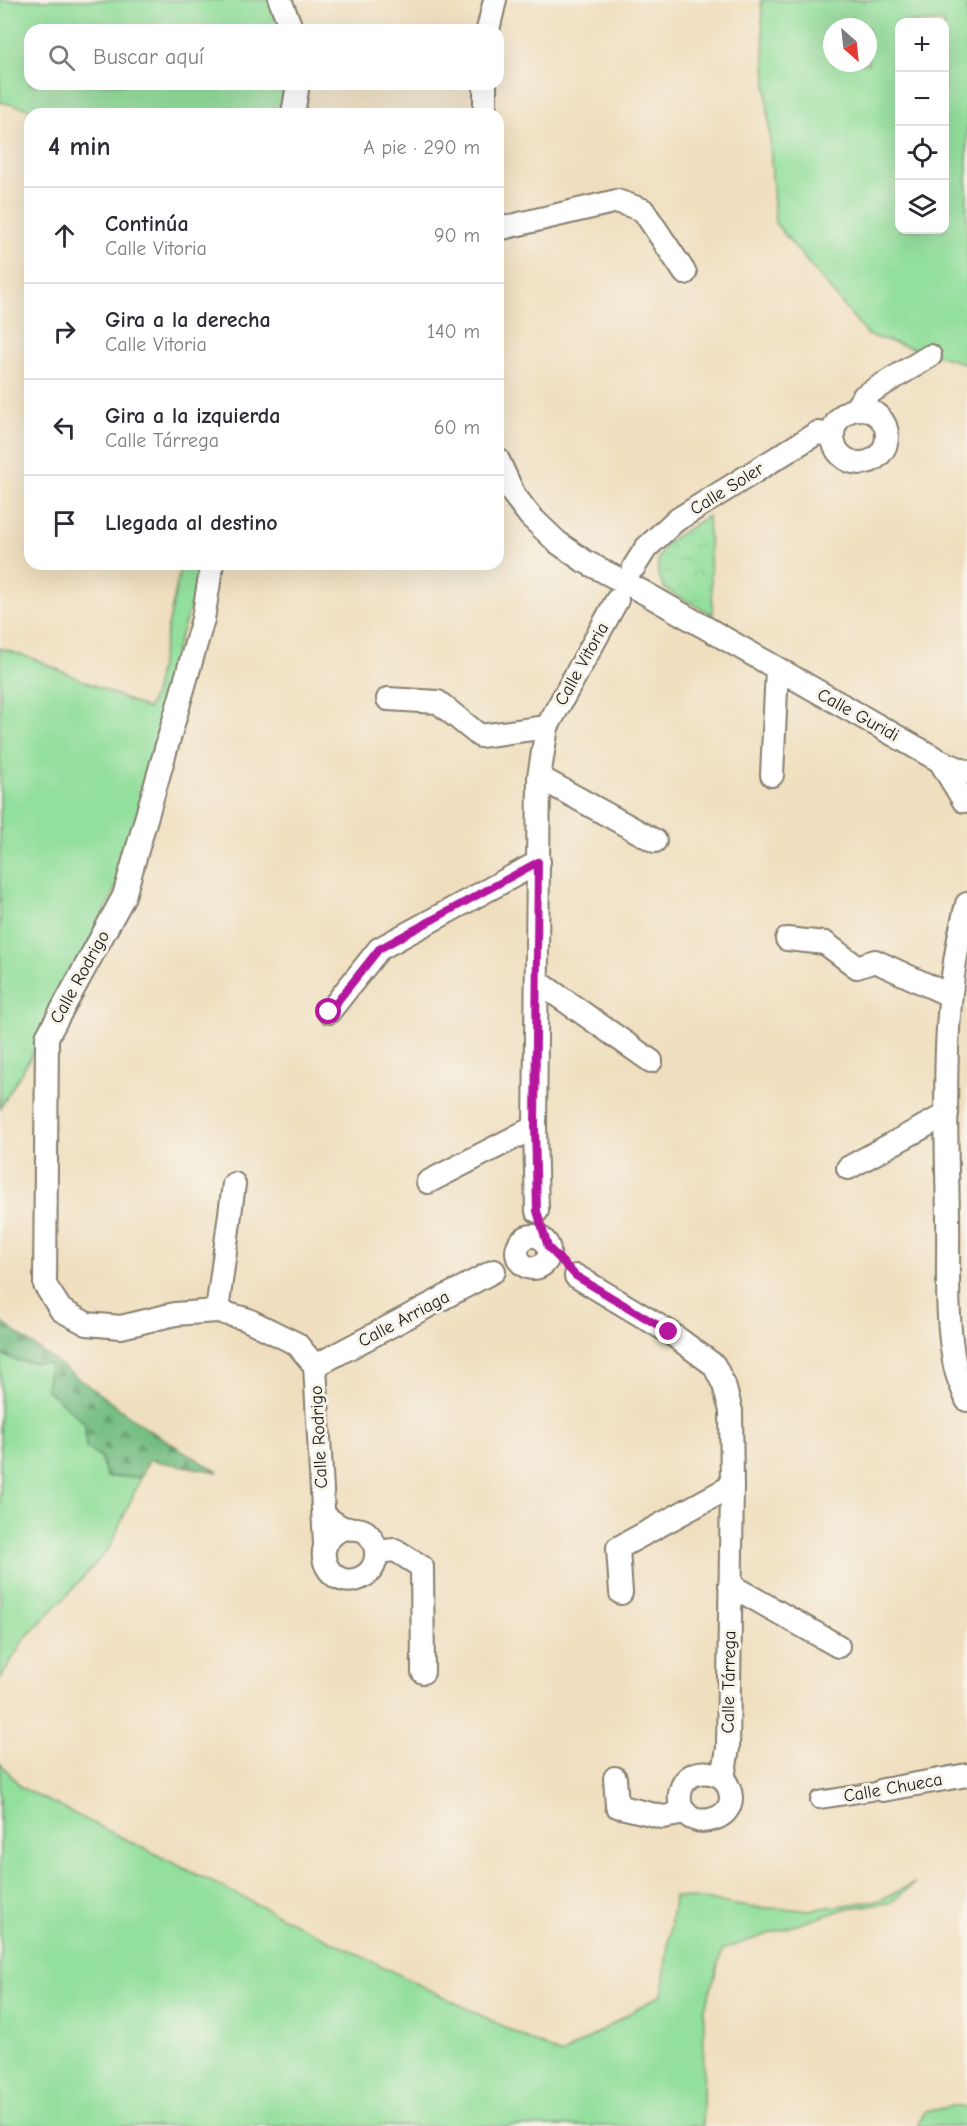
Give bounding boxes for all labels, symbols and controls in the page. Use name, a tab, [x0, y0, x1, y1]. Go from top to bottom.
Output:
north arrow	[823, 18, 877, 72]
map controls	[895, 18, 949, 234]
button: +	[895, 18, 949, 72]
search box	[24, 24, 504, 90]
icon: search	[45, 41, 78, 74]
text: Buscar aquí	[93, 44, 204, 70]
button: −	[895, 72, 949, 126]
button: locate	[895, 126, 949, 180]
text: 4 min	[48, 132, 111, 162]
text: A pie · 290 m	[363, 136, 480, 159]
button: layers	[895, 180, 949, 234]
text: Continúa	[105, 211, 189, 237]
icon: ahead	[48, 219, 81, 252]
text: 90 m	[434, 224, 480, 247]
text: Calle Vitoria	[105, 237, 207, 260]
text: Gira a la derecha	[105, 307, 271, 333]
icon: right	[48, 315, 81, 348]
text: 140 m	[427, 320, 480, 343]
text: Calle Vitoria	[105, 333, 207, 356]
text: Gira a la izquierda	[105, 403, 280, 429]
icon: left	[48, 411, 81, 444]
text: 60 m	[434, 416, 480, 439]
text: Calle Tárrega	[105, 429, 219, 452]
street label: Calle Soler	[686, 458, 768, 520]
icon: arrive	[48, 507, 81, 540]
text: Llegada al destino	[105, 510, 278, 536]
street label: Calle Vitoria	[551, 619, 613, 709]
street label: Calle Guridi	[813, 684, 903, 746]
street label: Calle Rodrigo	[46, 927, 114, 1027]
route start	[315, 998, 341, 1024]
street label: Calle Arriaga	[355, 1286, 453, 1352]
route end	[655, 1318, 681, 1344]
street label: Calle Rodrigo	[306, 1385, 332, 1489]
street label: Calle Tárrega	[718, 1630, 740, 1734]
street label: Calle Chueca	[842, 1769, 944, 1807]

